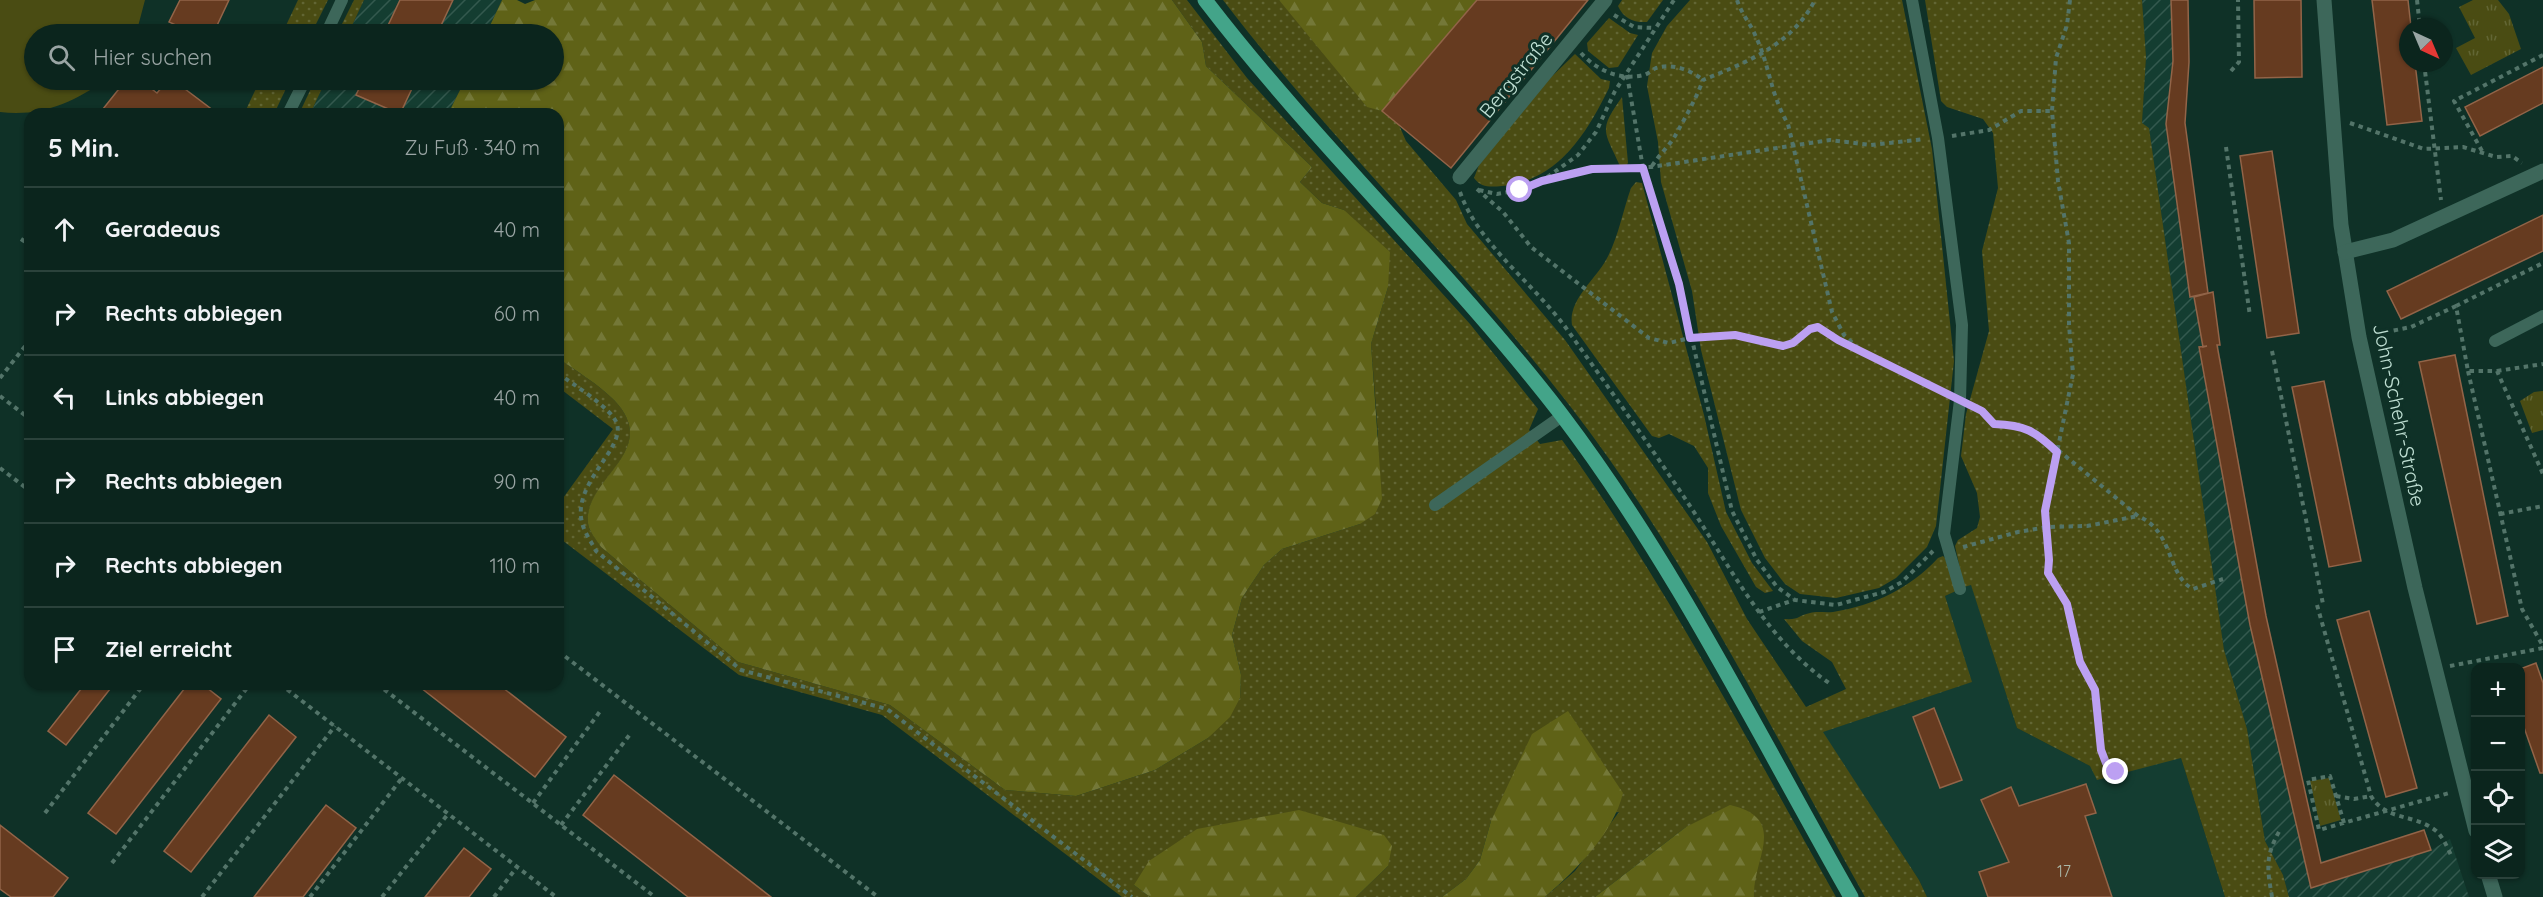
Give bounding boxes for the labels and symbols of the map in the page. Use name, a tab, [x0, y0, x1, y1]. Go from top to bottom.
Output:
north arrow	[2399, 18, 2453, 72]
street label: Bergstraße	[1473, 27, 1558, 123]
route start	[1506, 176, 1532, 202]
street label: John-Schehr-Straße	[2368, 321, 2431, 509]
route end	[2102, 758, 2128, 784]
house number: 17	[2057, 861, 2071, 881]

